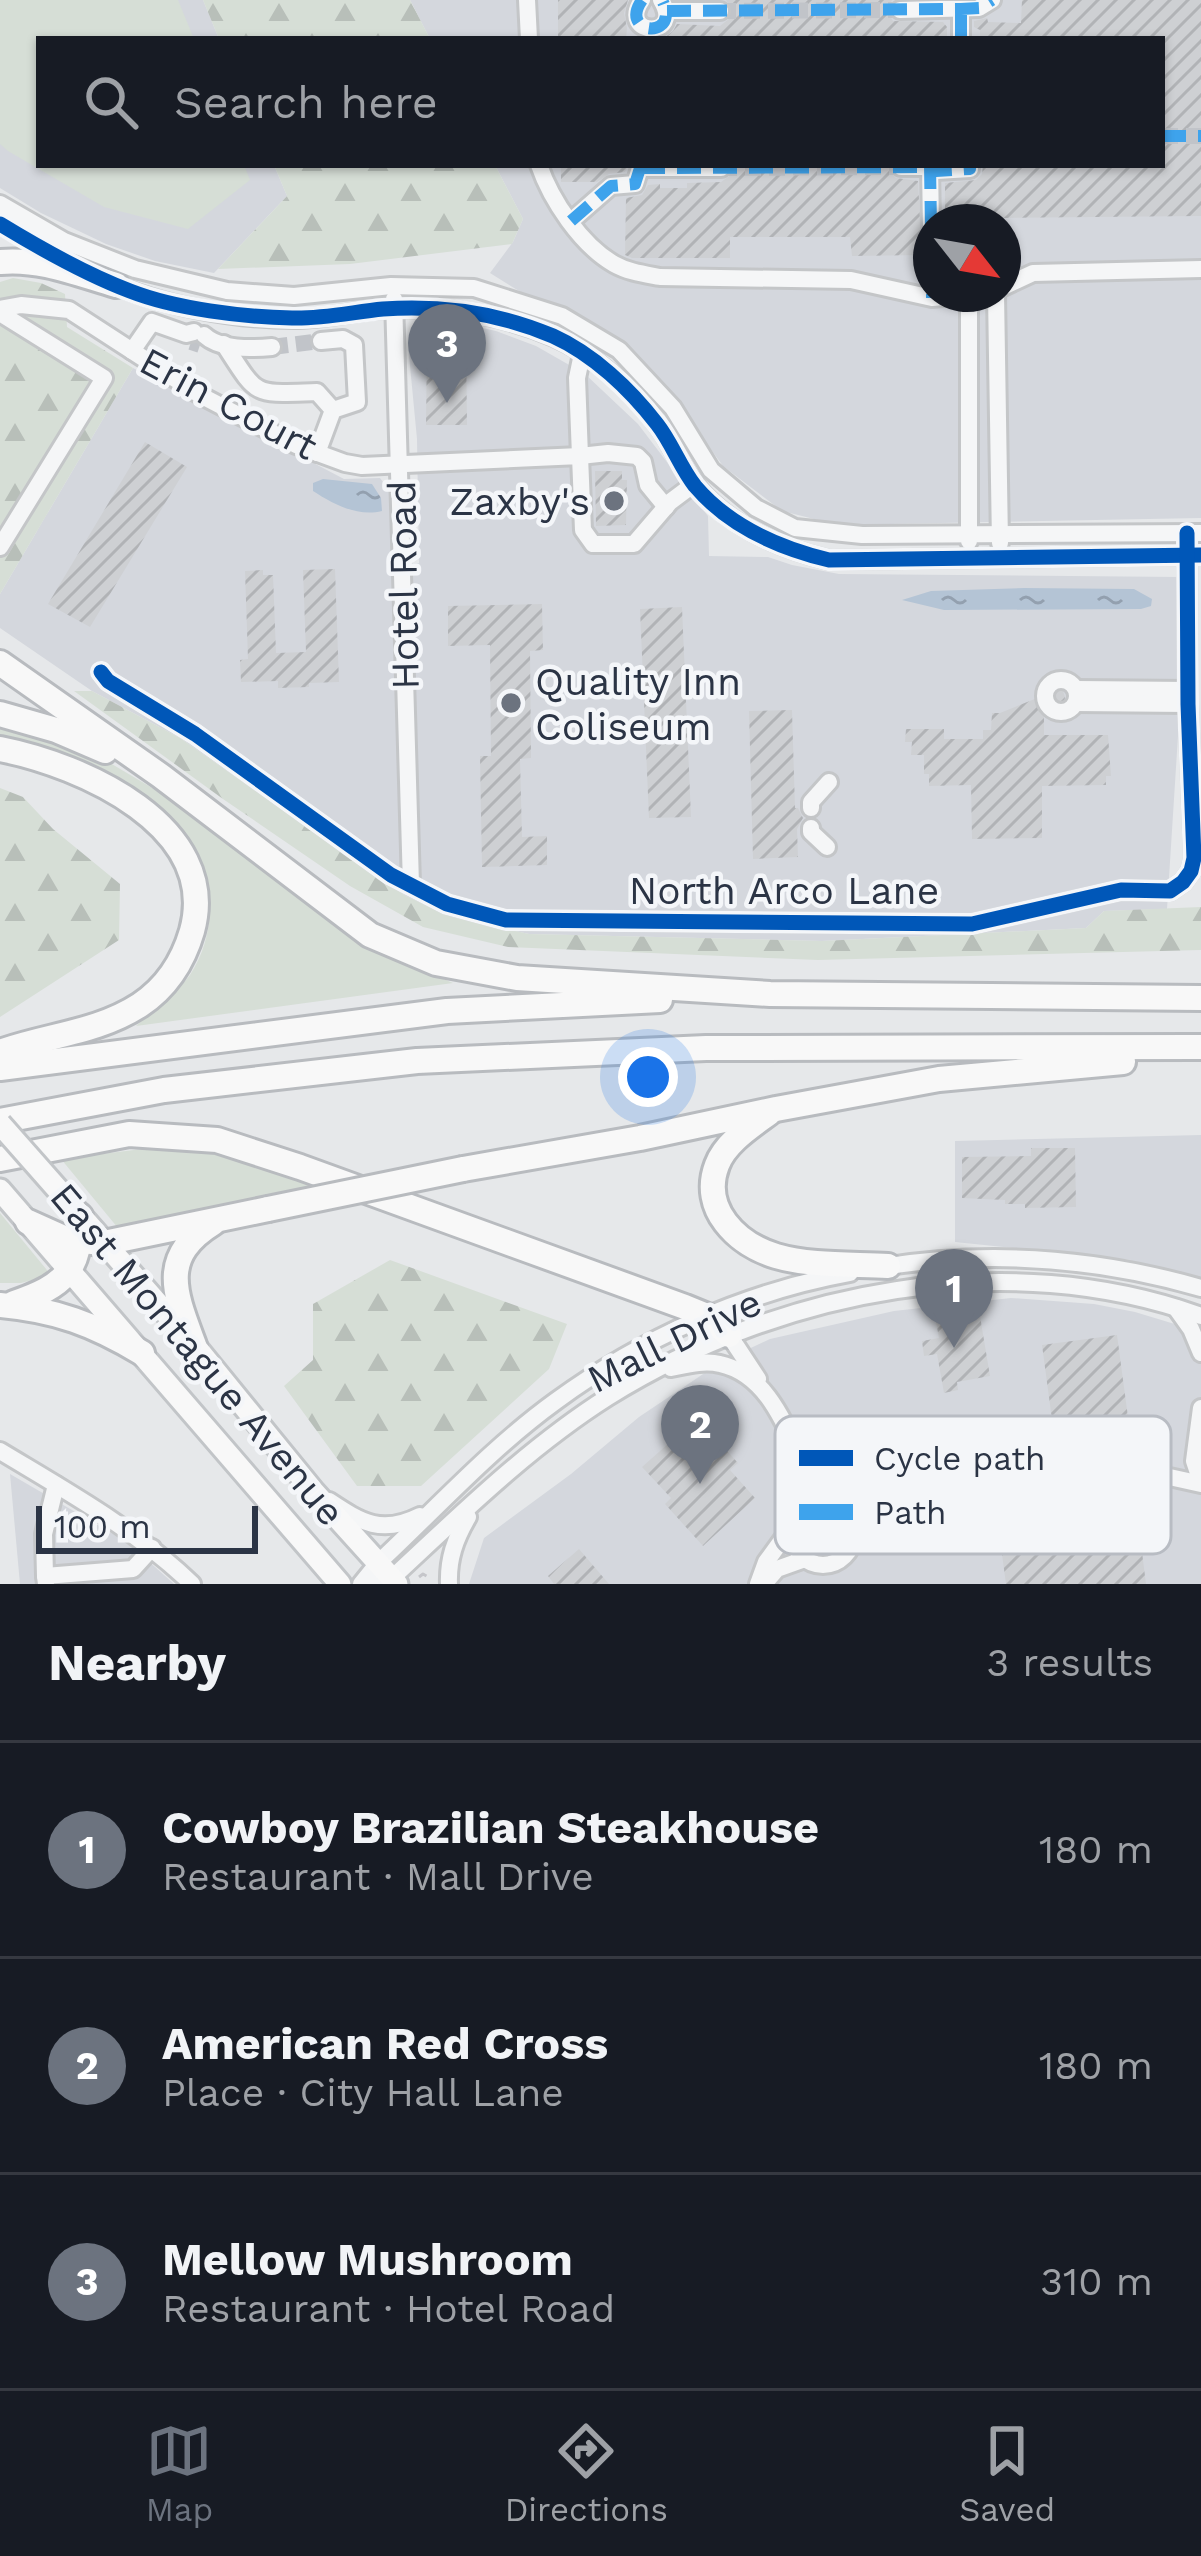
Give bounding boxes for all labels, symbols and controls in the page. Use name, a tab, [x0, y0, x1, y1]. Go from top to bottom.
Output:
search box	[36, 36, 1165, 168]
icon: search	[78, 69, 144, 135]
text: Search here	[174, 76, 438, 129]
north arrow	[913, 204, 1021, 312]
pin: 3	[408, 304, 486, 403]
street label: Erin Court	[133, 338, 325, 469]
place label: Zaxby's	[449, 479, 590, 524]
street label: Hotel Road	[379, 480, 428, 690]
marker: Zaxby's	[601, 488, 627, 514]
place label: Quality Inn Coliseum	[535, 659, 741, 749]
marker: Quality Inn Coliseum	[498, 690, 524, 716]
street label: North Arco Lane	[629, 868, 939, 913]
your location	[618, 1047, 678, 1107]
street label: East Montague Avenue	[41, 1174, 354, 1535]
pin: 1	[915, 1249, 993, 1348]
street label: Mall Drive	[580, 1279, 769, 1402]
pin: 2	[661, 1385, 739, 1484]
legend	[775, 1416, 1171, 1554]
text: Cycle path	[874, 1439, 1046, 1478]
text: Path	[874, 1493, 946, 1532]
scale bar	[36, 1500, 258, 1553]
text: 100 m	[54, 1507, 151, 1546]
text: Nearby	[48, 1633, 226, 1692]
text: 3 results	[987, 1640, 1153, 1685]
text: Cowboy Brazilian Steakhouse	[162, 1801, 819, 1854]
text: 1	[79, 1827, 95, 1872]
text: 180 m	[1039, 1827, 1153, 1872]
text: Restaurant · Mall Drive	[162, 1854, 594, 1899]
text: American Red Cross	[162, 2017, 608, 2070]
text: 2	[75, 2043, 99, 2088]
text: 180 m	[1039, 2043, 1153, 2088]
text: Place · City Hall Lane	[162, 2070, 564, 2115]
text: Mellow Mushroom	[162, 2233, 573, 2286]
text: 3	[75, 2259, 99, 2304]
text: 310 m	[1040, 2259, 1153, 2304]
text: Restaurant · Hotel Road	[162, 2286, 615, 2331]
tab: Map	[146, 2418, 213, 2529]
tab: Directions	[505, 2418, 668, 2529]
tab: Saved	[959, 2418, 1055, 2529]

